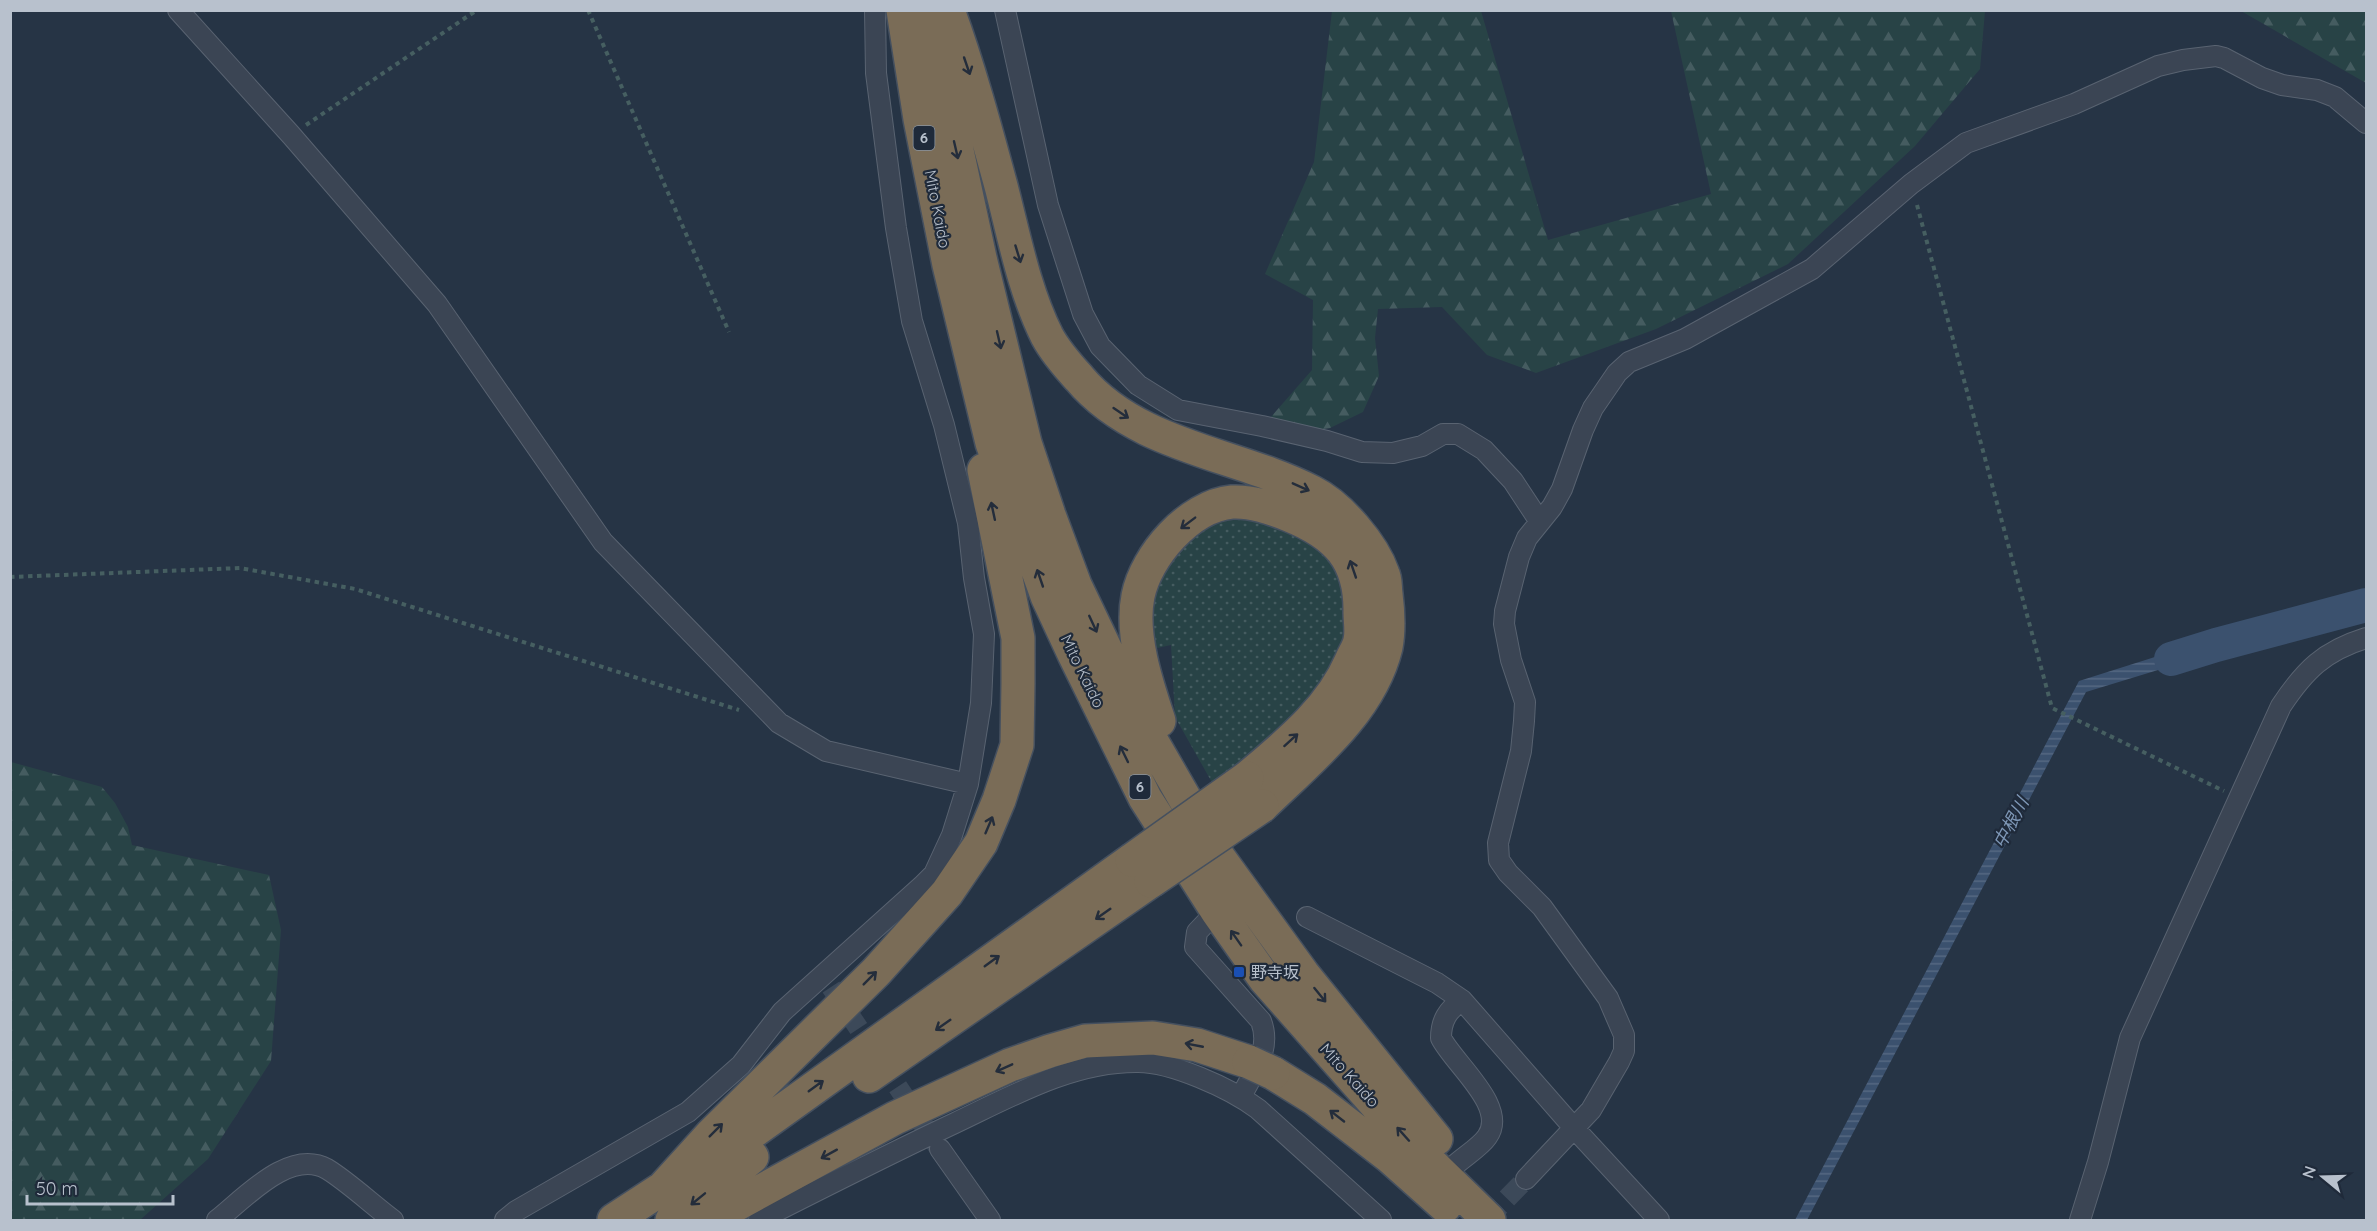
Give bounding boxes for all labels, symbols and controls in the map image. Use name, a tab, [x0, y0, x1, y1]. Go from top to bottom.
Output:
one-way arrow	[963, 56, 974, 75]
road number: 6	[914, 126, 934, 150]
one-way arrow	[951, 140, 963, 159]
street label: Mito Kaido	[921, 168, 955, 250]
one-way arrow	[1013, 244, 1024, 263]
one-way arrow	[994, 330, 1006, 349]
one-way arrow	[1113, 407, 1129, 419]
one-way arrow	[1292, 482, 1310, 493]
one-way arrow	[987, 502, 998, 521]
one-way arrow	[1181, 516, 1197, 529]
one-way arrow	[1346, 560, 1357, 579]
one-way arrow	[1034, 569, 1045, 587]
one-way arrow	[1088, 615, 1100, 633]
street label: Mito Kaido	[1057, 631, 1109, 711]
one-way arrow	[1283, 733, 1298, 747]
one-way arrow	[1117, 745, 1129, 763]
road number: 6	[1130, 775, 1150, 799]
water label: 中根川	[1988, 792, 2034, 852]
one-way arrow	[983, 816, 995, 834]
one-way arrow	[1095, 908, 1112, 920]
one-way arrow	[1230, 930, 1242, 947]
one-way arrow	[983, 954, 999, 967]
place label: 野寺坂	[1251, 962, 1299, 982]
marker: 野寺坂	[1232, 965, 1246, 979]
one-way arrow	[863, 970, 877, 985]
one-way arrow	[1313, 987, 1326, 1003]
one-way arrow	[935, 1019, 951, 1031]
one-way arrow	[1184, 1039, 1204, 1050]
street label: Mito Kaido	[1316, 1039, 1384, 1111]
one-way arrow	[995, 1063, 1013, 1074]
one-way arrow	[808, 1080, 824, 1093]
one-way arrow	[1329, 1109, 1345, 1122]
one-way arrow	[709, 1122, 724, 1137]
one-way arrow	[1396, 1127, 1410, 1142]
north arrow	[2293, 1147, 2353, 1207]
one-way arrow	[821, 1148, 838, 1160]
text: N	[2297, 1163, 2320, 1181]
scale bar	[27, 1168, 172, 1206]
text: 50 m	[36, 1177, 78, 1200]
one-way arrow	[691, 1192, 706, 1206]

